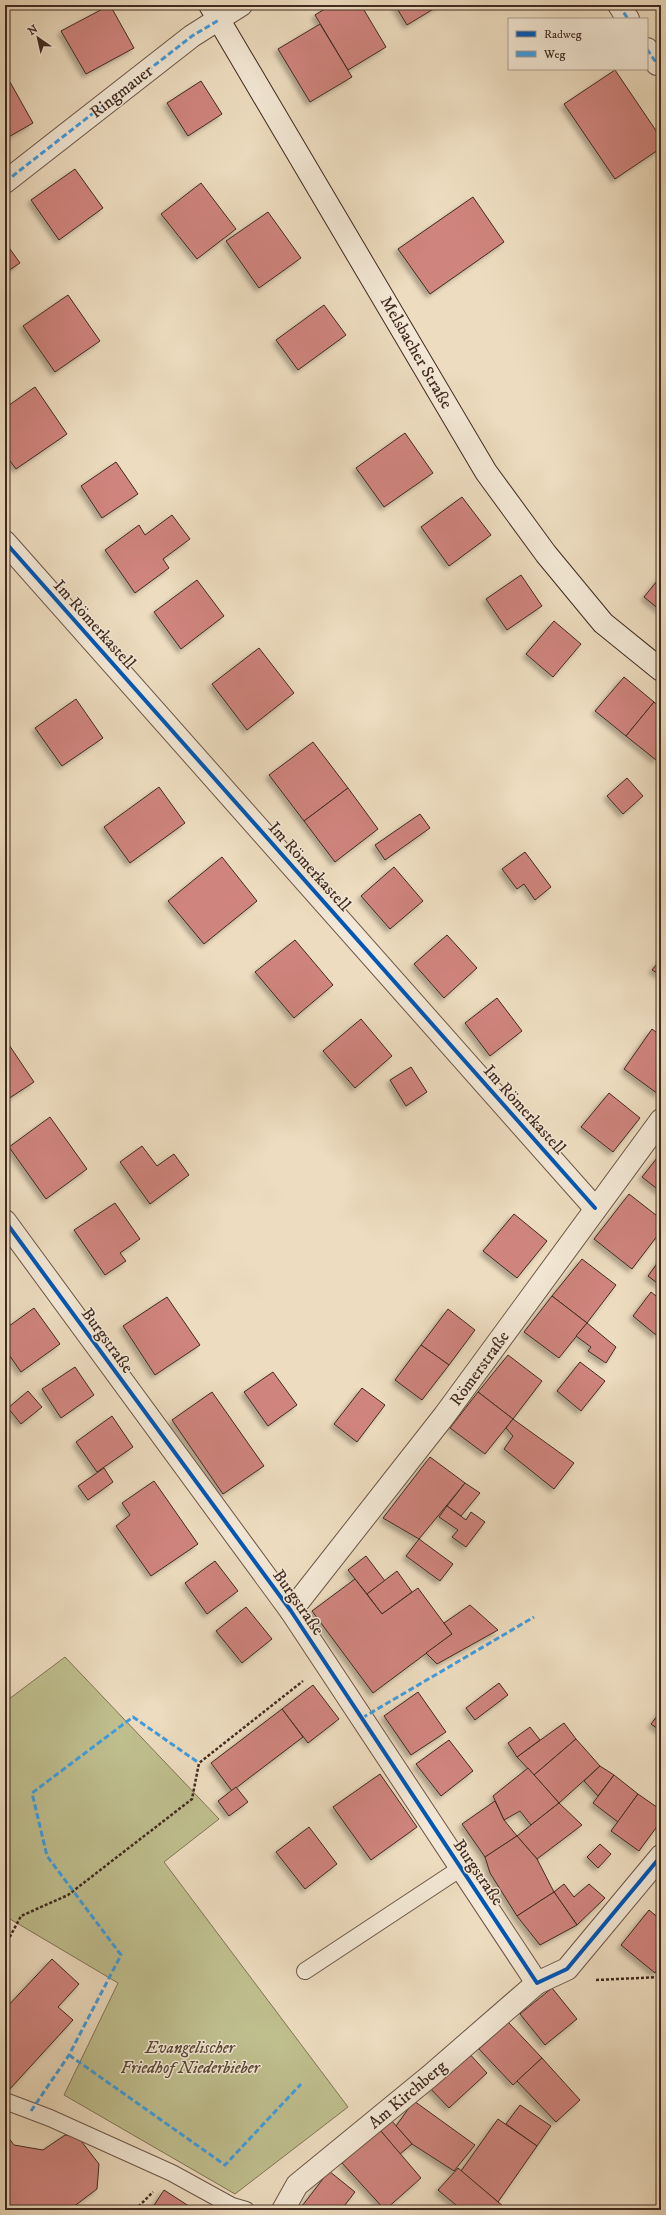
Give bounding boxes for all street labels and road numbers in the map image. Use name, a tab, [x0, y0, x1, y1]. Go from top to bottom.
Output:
street label: Ringmauer	[86, 60, 158, 123]
street label: Melsbacher Straße	[375, 292, 457, 413]
street label: Im Römerkastell	[48, 575, 140, 674]
street label: Im Römerkastell	[263, 817, 355, 916]
street label: Im Römerkastell	[478, 1060, 570, 1159]
street label: Burgstraße	[76, 1304, 138, 1378]
street label: Römerstraße	[445, 1327, 514, 1410]
street label: Burgstraße	[267, 1565, 329, 1640]
street label: Burgstraße	[448, 1835, 508, 1910]
street label: Am Kirchberg	[364, 2055, 452, 2134]

